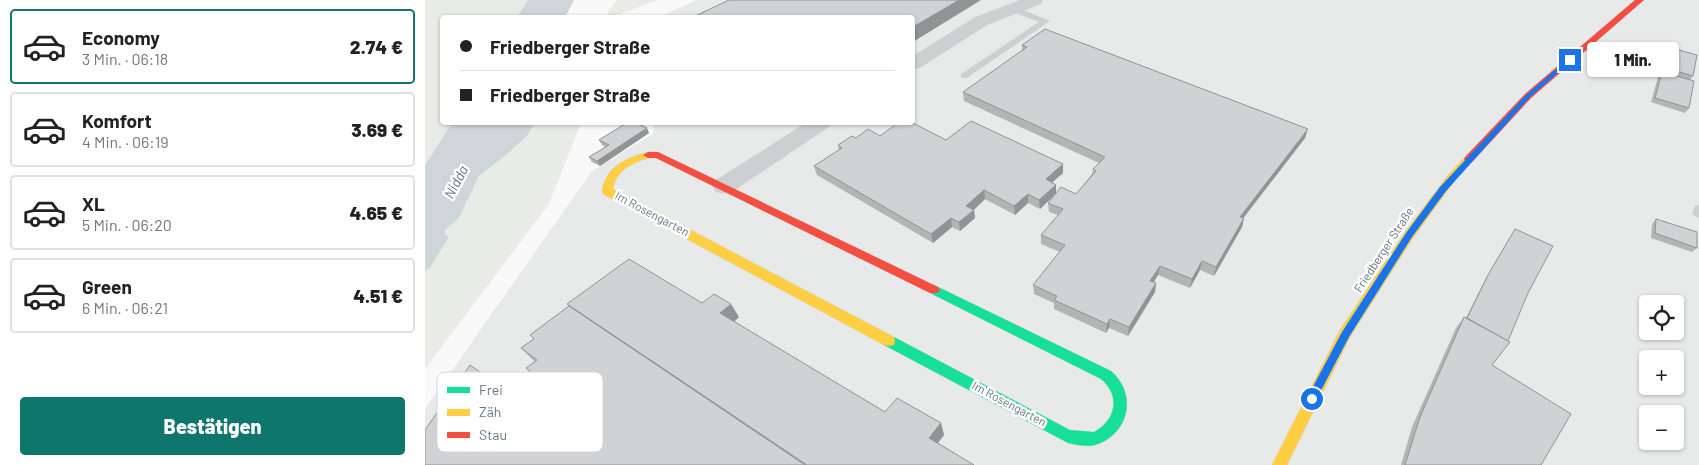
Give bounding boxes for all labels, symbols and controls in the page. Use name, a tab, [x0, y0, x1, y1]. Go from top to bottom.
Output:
icon: car	[22, 24, 67, 69]
text: Economy	[82, 26, 160, 49]
text: 2.74 €	[350, 35, 403, 58]
text: Friedberger Straße	[490, 35, 650, 58]
callout: 1 Min.	[1587, 42, 1680, 78]
text: 3 Min. · 06:18	[82, 49, 168, 68]
route end	[1559, 49, 1581, 71]
text: 1 Min.	[1614, 50, 1652, 69]
text: Friedberger Straße	[490, 83, 650, 106]
icon: car	[22, 107, 67, 152]
text: Komfort	[82, 109, 152, 132]
text: 3.69 €	[351, 118, 403, 141]
text: 4 Min. · 06:19	[82, 132, 169, 151]
water label: Nidda	[440, 162, 471, 201]
street label: Im Rosengarten	[613, 188, 692, 239]
icon: car	[22, 190, 67, 235]
text: XL	[82, 192, 105, 215]
text: 4.65 €	[349, 201, 403, 224]
street label: Friedberger Straße	[1350, 204, 1416, 295]
text: 5 Min. · 06:20	[82, 215, 172, 234]
icon: car	[22, 273, 67, 318]
text: Green	[82, 275, 132, 298]
text: 4.51 €	[353, 284, 403, 307]
map controls	[1639, 295, 1684, 450]
button: locate	[1639, 295, 1684, 340]
text: 6 Min. · 06:21	[82, 298, 168, 317]
button: +	[1639, 350, 1684, 395]
legend	[437, 372, 603, 452]
street label: Im Rosengarten	[970, 378, 1049, 429]
text: Frei	[479, 381, 503, 398]
route start	[1301, 388, 1323, 410]
button: Bestätigen	[20, 397, 405, 455]
text: Zäh	[479, 403, 501, 420]
button: −	[1639, 405, 1684, 450]
text: Stau	[479, 426, 507, 443]

